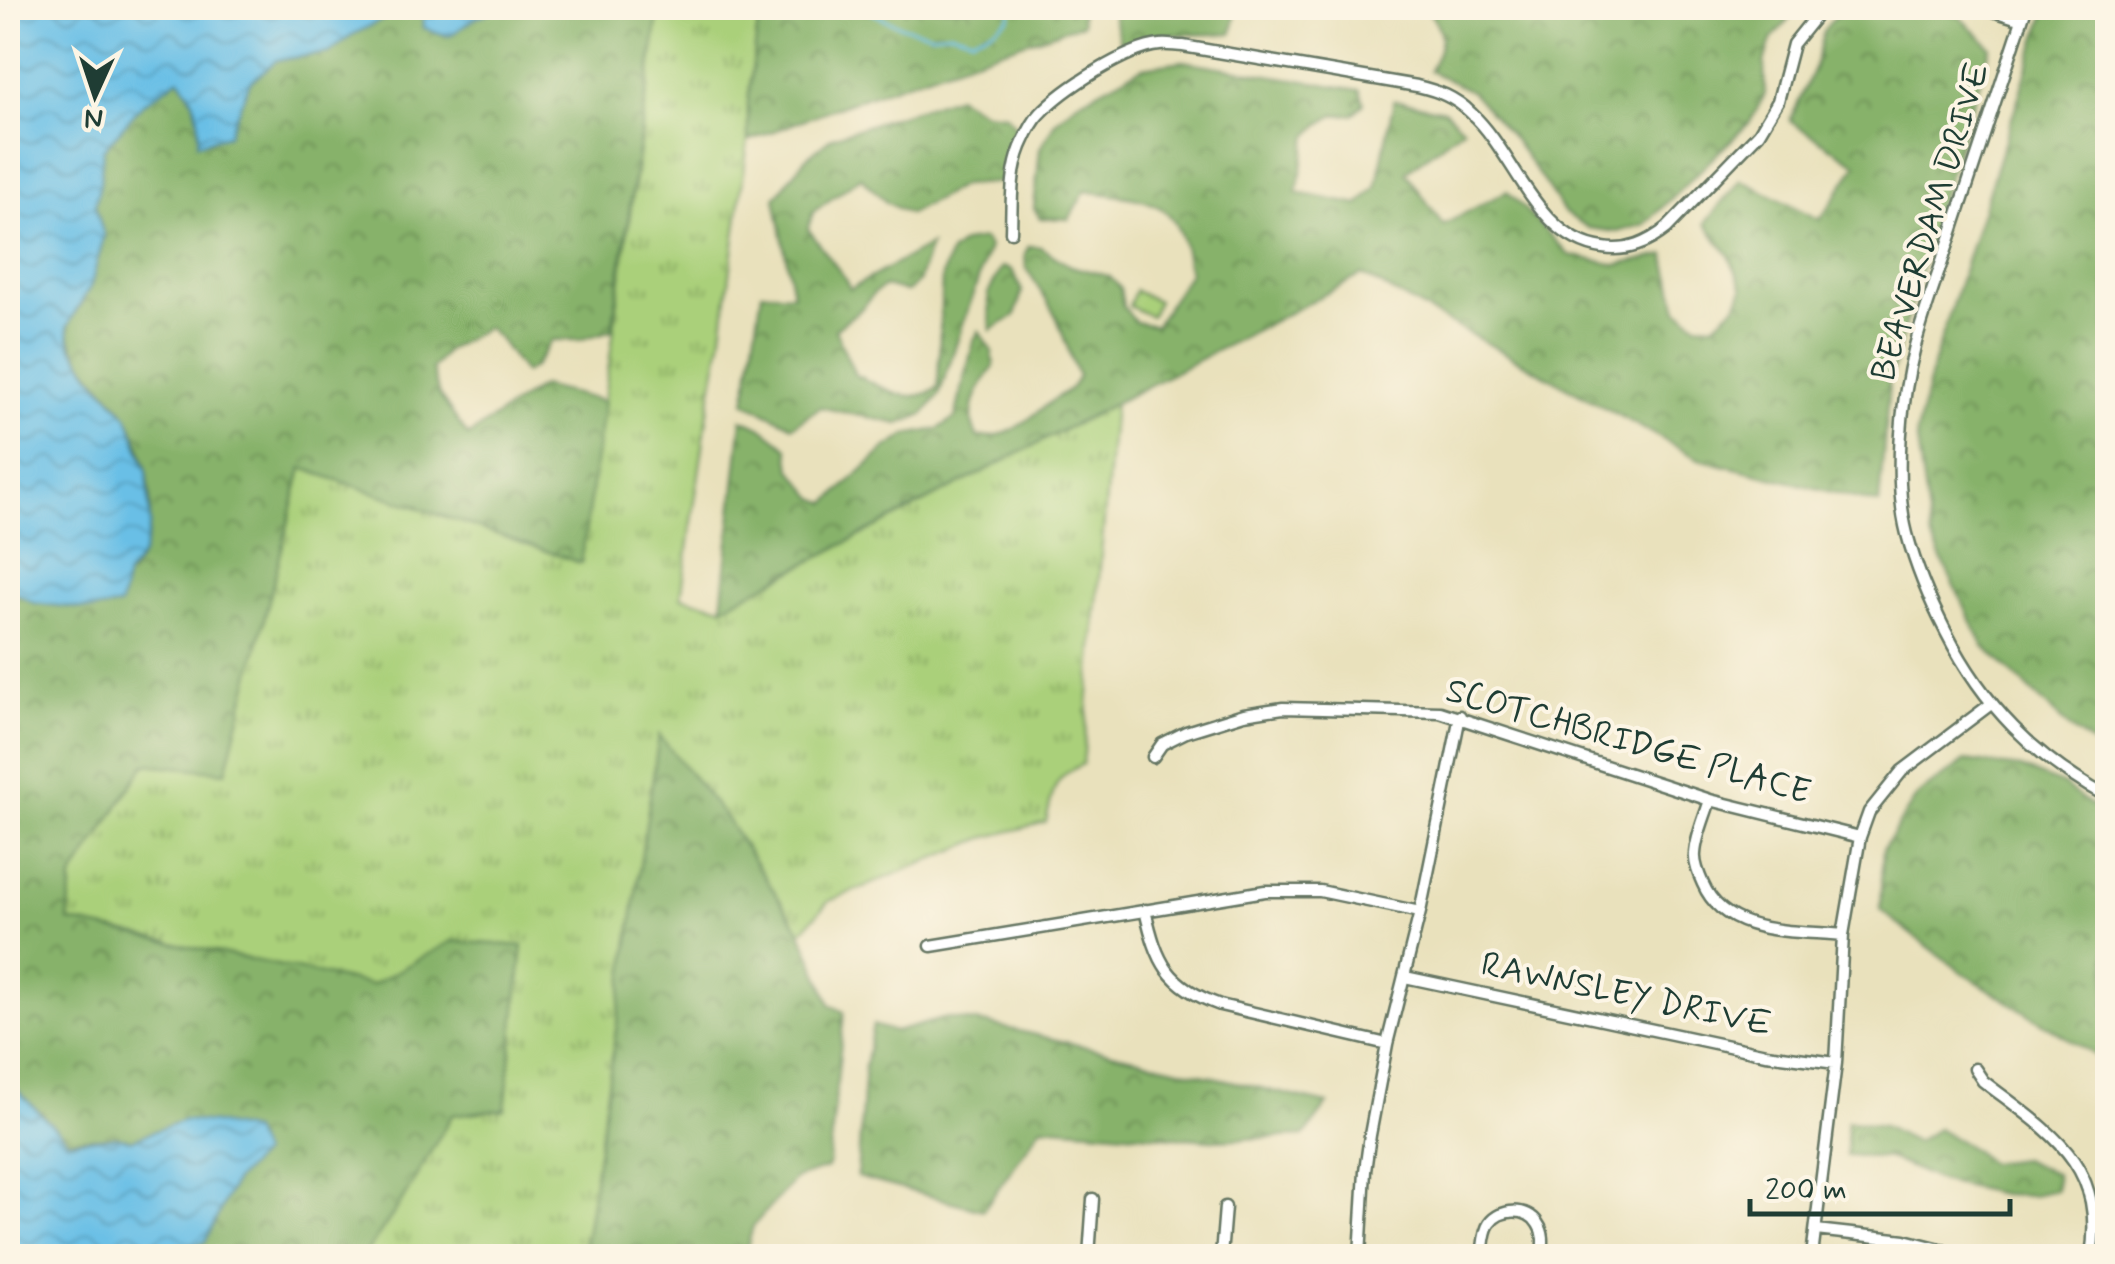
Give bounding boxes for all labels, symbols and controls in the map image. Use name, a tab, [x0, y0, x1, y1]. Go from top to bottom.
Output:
north arrow	[45, 45, 145, 145]
street label: BEAVERDAM DRIVE	[1861, 57, 2001, 387]
text: N	[84, 99, 104, 136]
street label: SCOTCHBRIDGE PLACE	[1440, 668, 1816, 816]
street label: RAWNSLEY DRIVE	[1477, 942, 1775, 1048]
scale bar	[1750, 1154, 2010, 1216]
text: 200 m	[1765, 1171, 1847, 1210]

